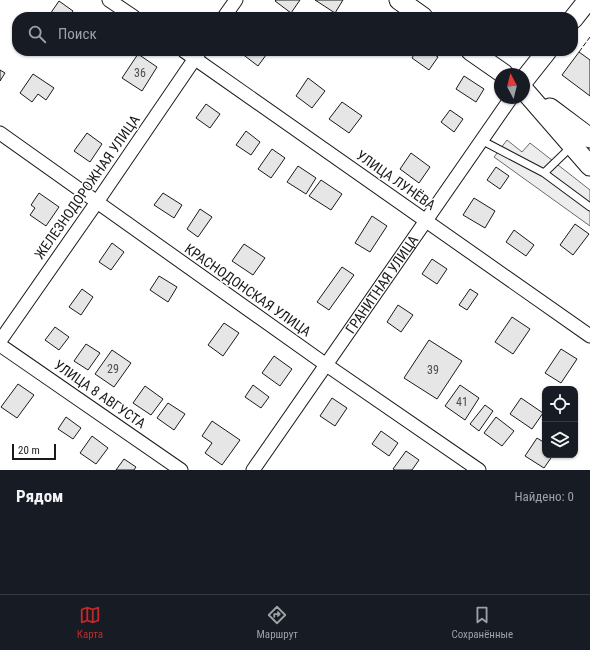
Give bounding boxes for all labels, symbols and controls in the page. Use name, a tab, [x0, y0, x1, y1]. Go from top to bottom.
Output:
search box	[12, 12, 578, 56]
icon: search	[26, 23, 48, 45]
text: Поиск	[58, 25, 97, 43]
house number: 36	[134, 66, 146, 80]
north arrow	[494, 68, 530, 104]
street label: ЖЕЛЕЗНОДОРОЖНАЯ УЛИЦА	[31, 112, 143, 262]
street label: УЛИЦА ЛУНЁВА	[353, 147, 439, 213]
street label: ГРАНИТНАЯ УЛИЦА	[342, 232, 421, 337]
street label: КРАСНОДОНСКАЯ УЛИЦА	[182, 240, 314, 340]
street label: УЛИЦА 8 АВГУСТА	[51, 357, 149, 431]
house number: 29	[107, 362, 119, 376]
house number: 39	[427, 363, 439, 377]
map controls	[542, 386, 578, 458]
button: locate	[542, 386, 578, 422]
house number: 41	[456, 395, 468, 409]
button: layers	[542, 422, 578, 458]
scale bar	[12, 442, 56, 461]
text: 20 m	[18, 444, 40, 457]
text: Рядом	[16, 486, 63, 506]
text: Найдено: 0	[514, 489, 574, 504]
tab: Карта	[77, 604, 103, 641]
tab: Маршрут	[257, 604, 298, 641]
tab: Сохранённые	[451, 604, 513, 641]

